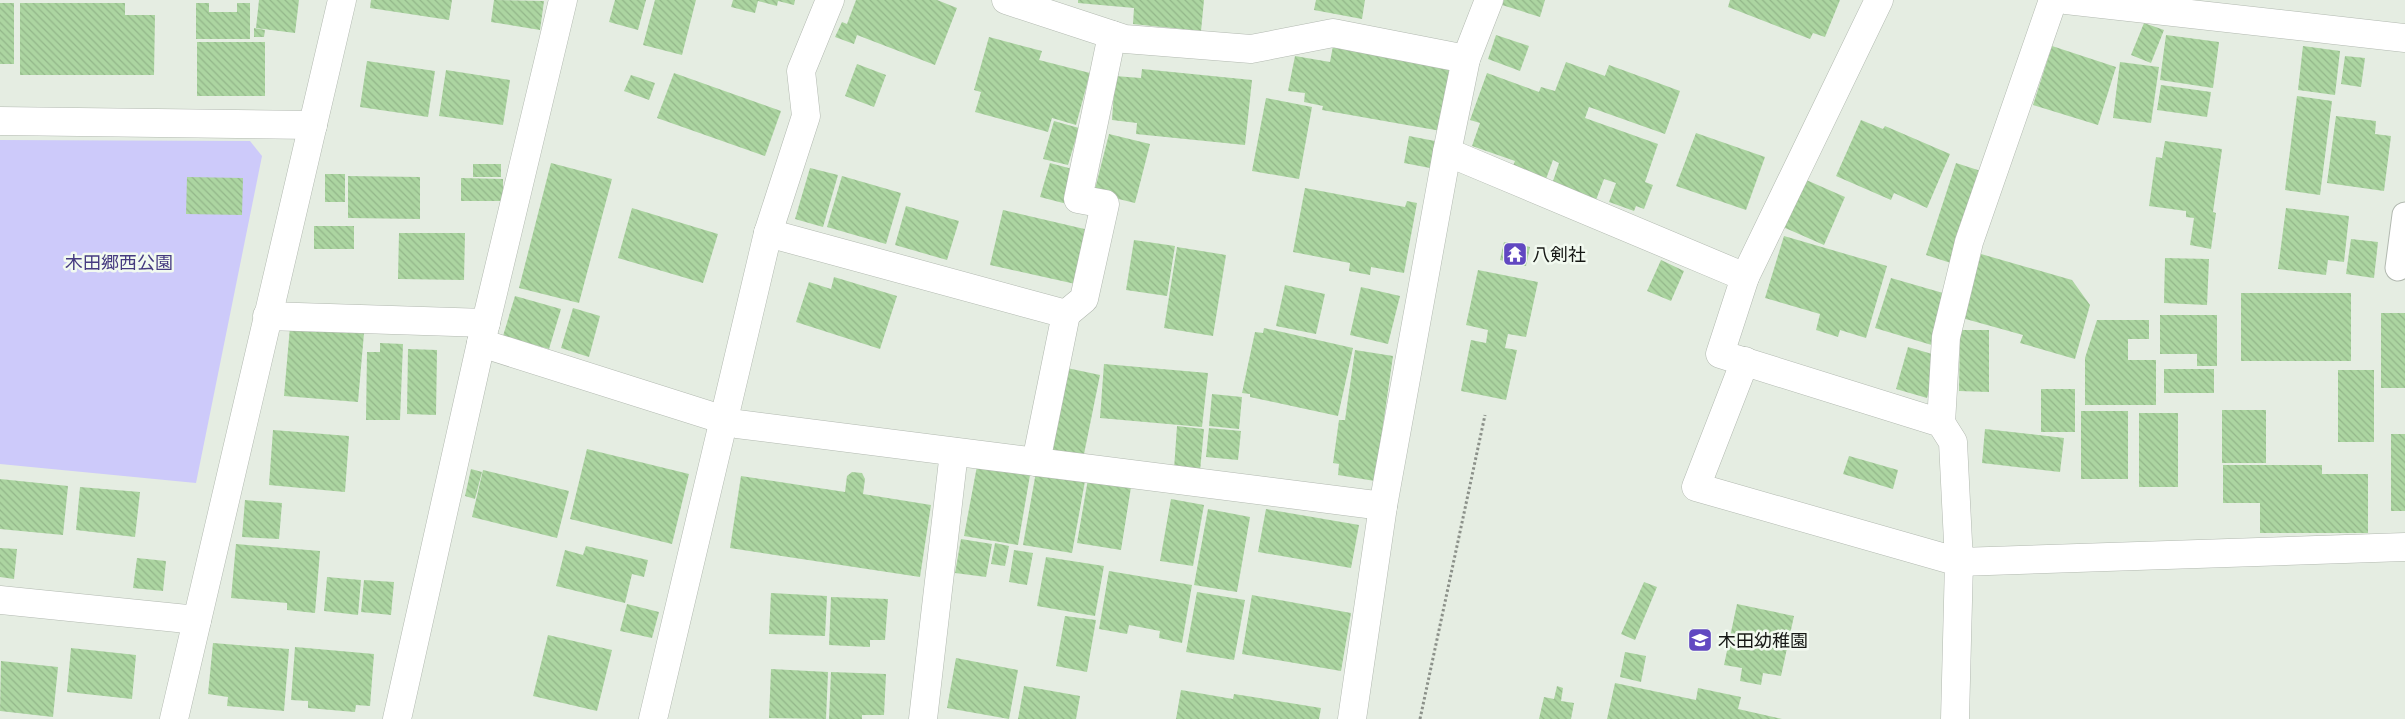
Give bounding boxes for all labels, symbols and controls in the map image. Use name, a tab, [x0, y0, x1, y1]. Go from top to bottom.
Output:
temple icon: 八剣社	[1502, 241, 1528, 267]
place label: 八剣社	[1532, 244, 1586, 264]
park label: 木田郷西公園	[65, 252, 173, 272]
school or university icon: 木田幼稚園	[1687, 627, 1713, 653]
place label: 木田幼稚園	[1718, 630, 1808, 650]

